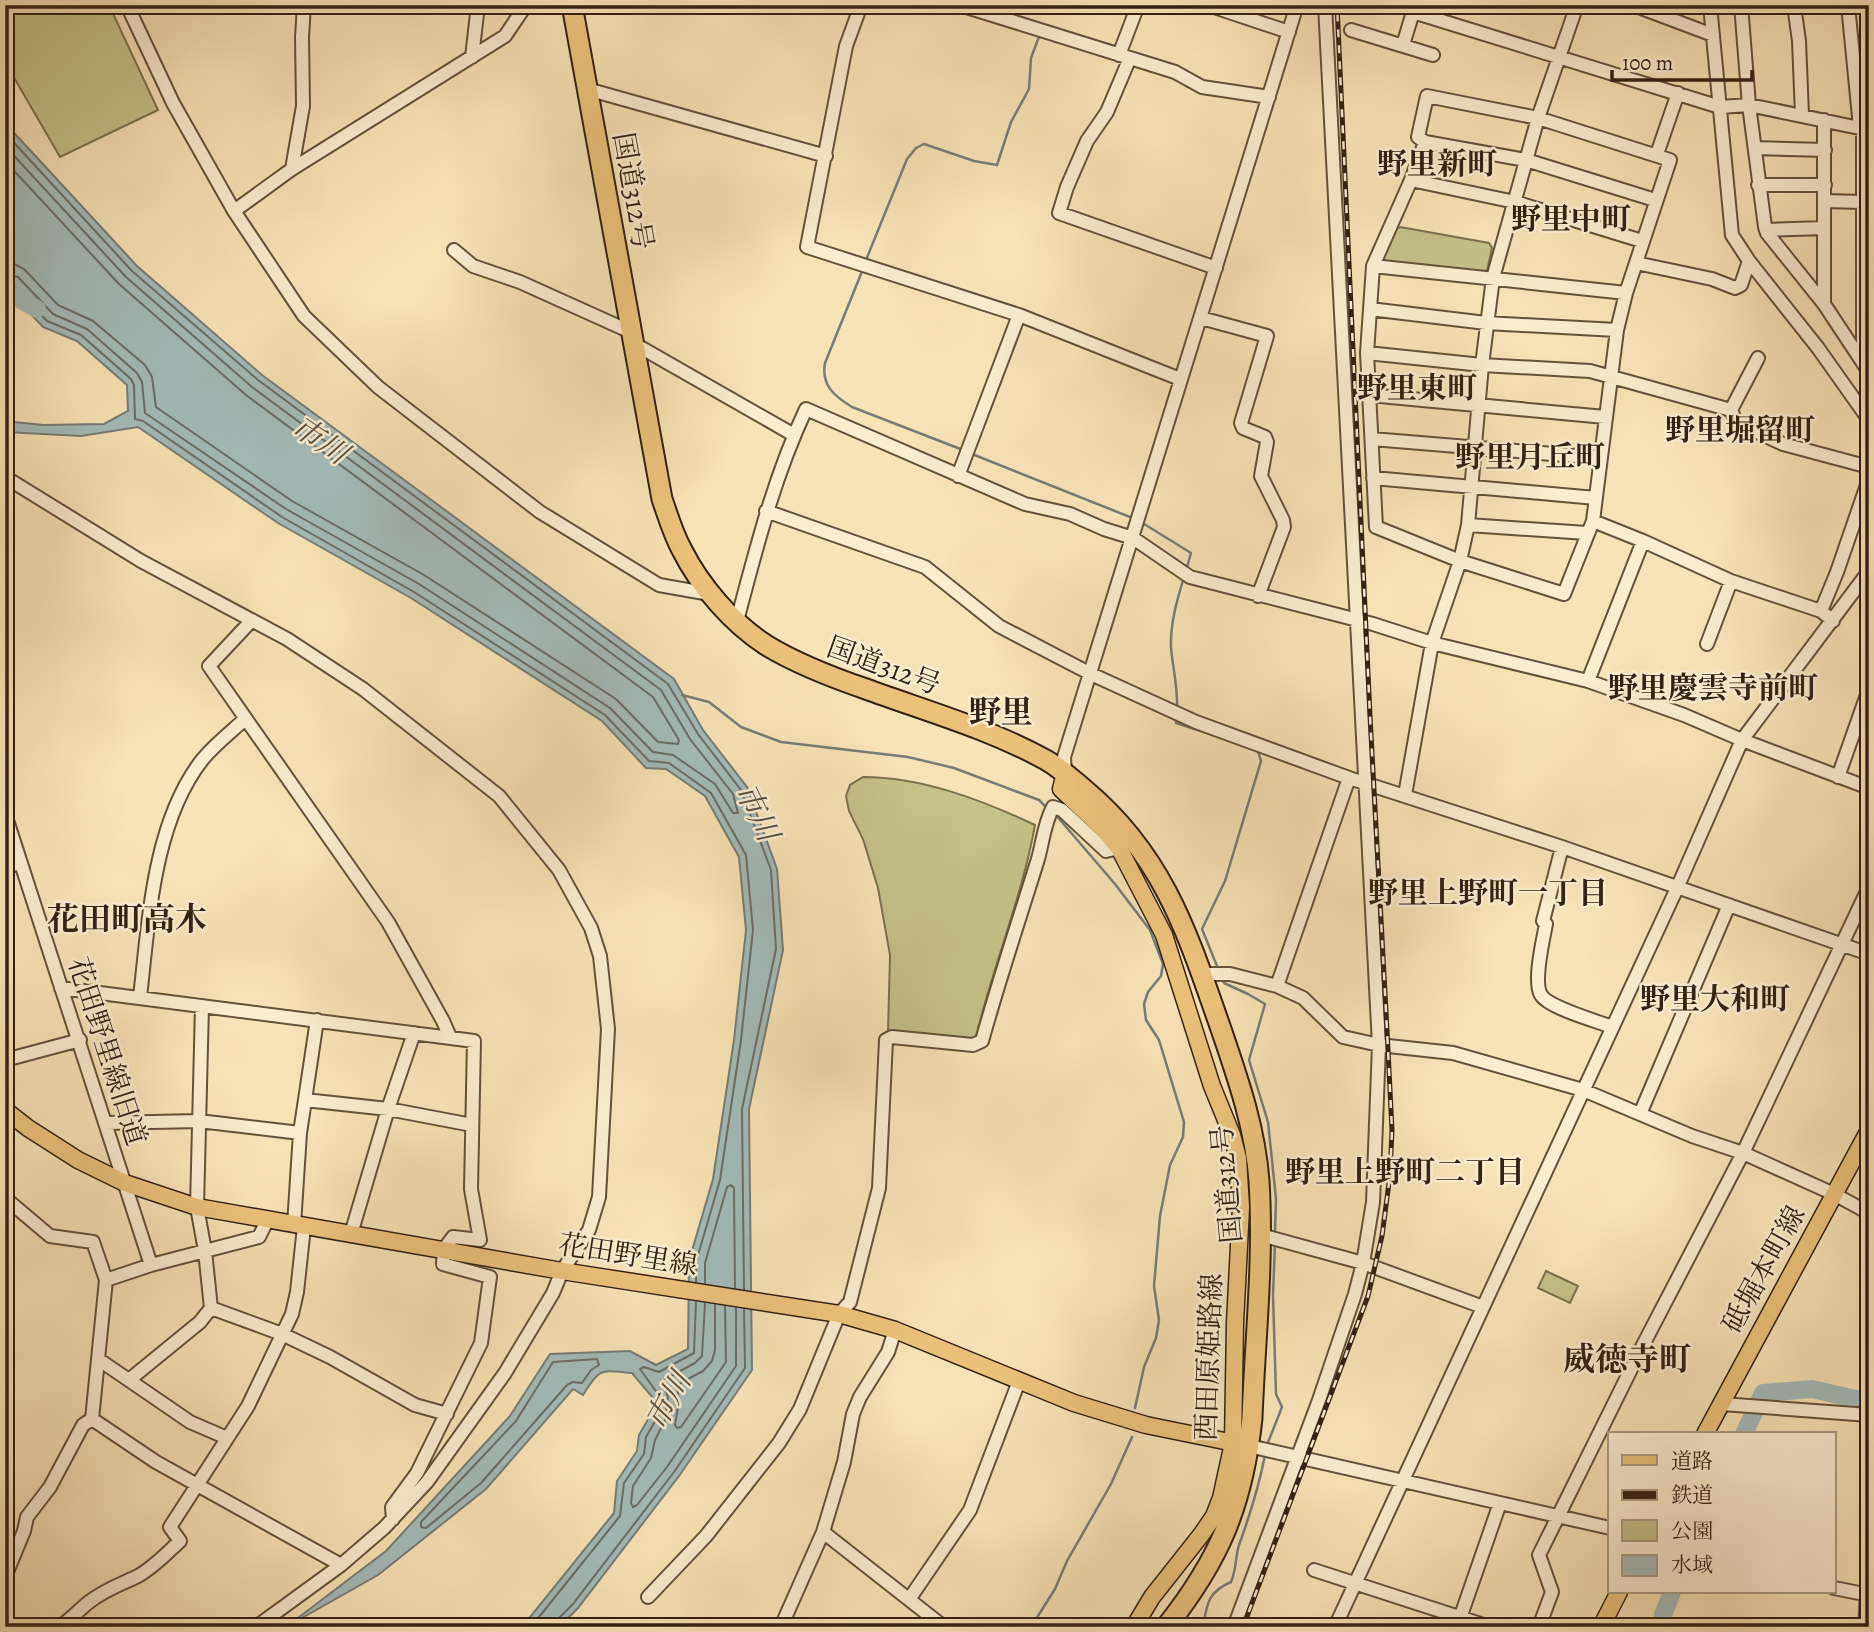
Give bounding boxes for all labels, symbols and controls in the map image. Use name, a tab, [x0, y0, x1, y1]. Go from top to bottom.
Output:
scale bar	[1612, 38, 1752, 82]
text: 100 m	[1622, 49, 1673, 77]
street label: 国道312号	[604, 130, 662, 253]
district label: 野里新町	[1377, 144, 1497, 184]
district label: 野里中町	[1511, 199, 1631, 239]
district label: 野里東町	[1357, 368, 1477, 408]
water label: 市川	[284, 407, 359, 475]
district label: 野里堀留町	[1665, 410, 1815, 450]
district label: 野里月丘町	[1455, 437, 1605, 477]
street label: 国道312号	[821, 628, 946, 704]
district label: 野里慶雲寺前町	[1608, 668, 1818, 708]
district label: 野里	[969, 690, 1033, 734]
water label: 市川	[726, 776, 789, 850]
district label: 野里上野町一丁目	[1368, 873, 1608, 913]
district label: 花田町高木	[47, 897, 207, 941]
street label: 花田野里線旧道	[59, 952, 155, 1150]
district label: 野里大和町	[1640, 979, 1790, 1019]
street label: 国道312号	[1203, 1123, 1251, 1245]
district label: 野里上野町二丁目	[1285, 1152, 1525, 1192]
street label: 砥堀本町線	[1713, 1199, 1814, 1340]
street label: 花田野里線	[556, 1225, 700, 1285]
street label: 西田原姫路線	[1187, 1272, 1231, 1442]
district label: 威徳寺町	[1563, 1337, 1691, 1381]
water label: 市川	[636, 1362, 701, 1437]
legend	[1608, 1432, 1836, 1594]
text: 道路	[1671, 1447, 1713, 1475]
text: 鉄道	[1671, 1481, 1713, 1509]
text: 公園	[1671, 1517, 1713, 1545]
text: 水域	[1671, 1551, 1713, 1579]

